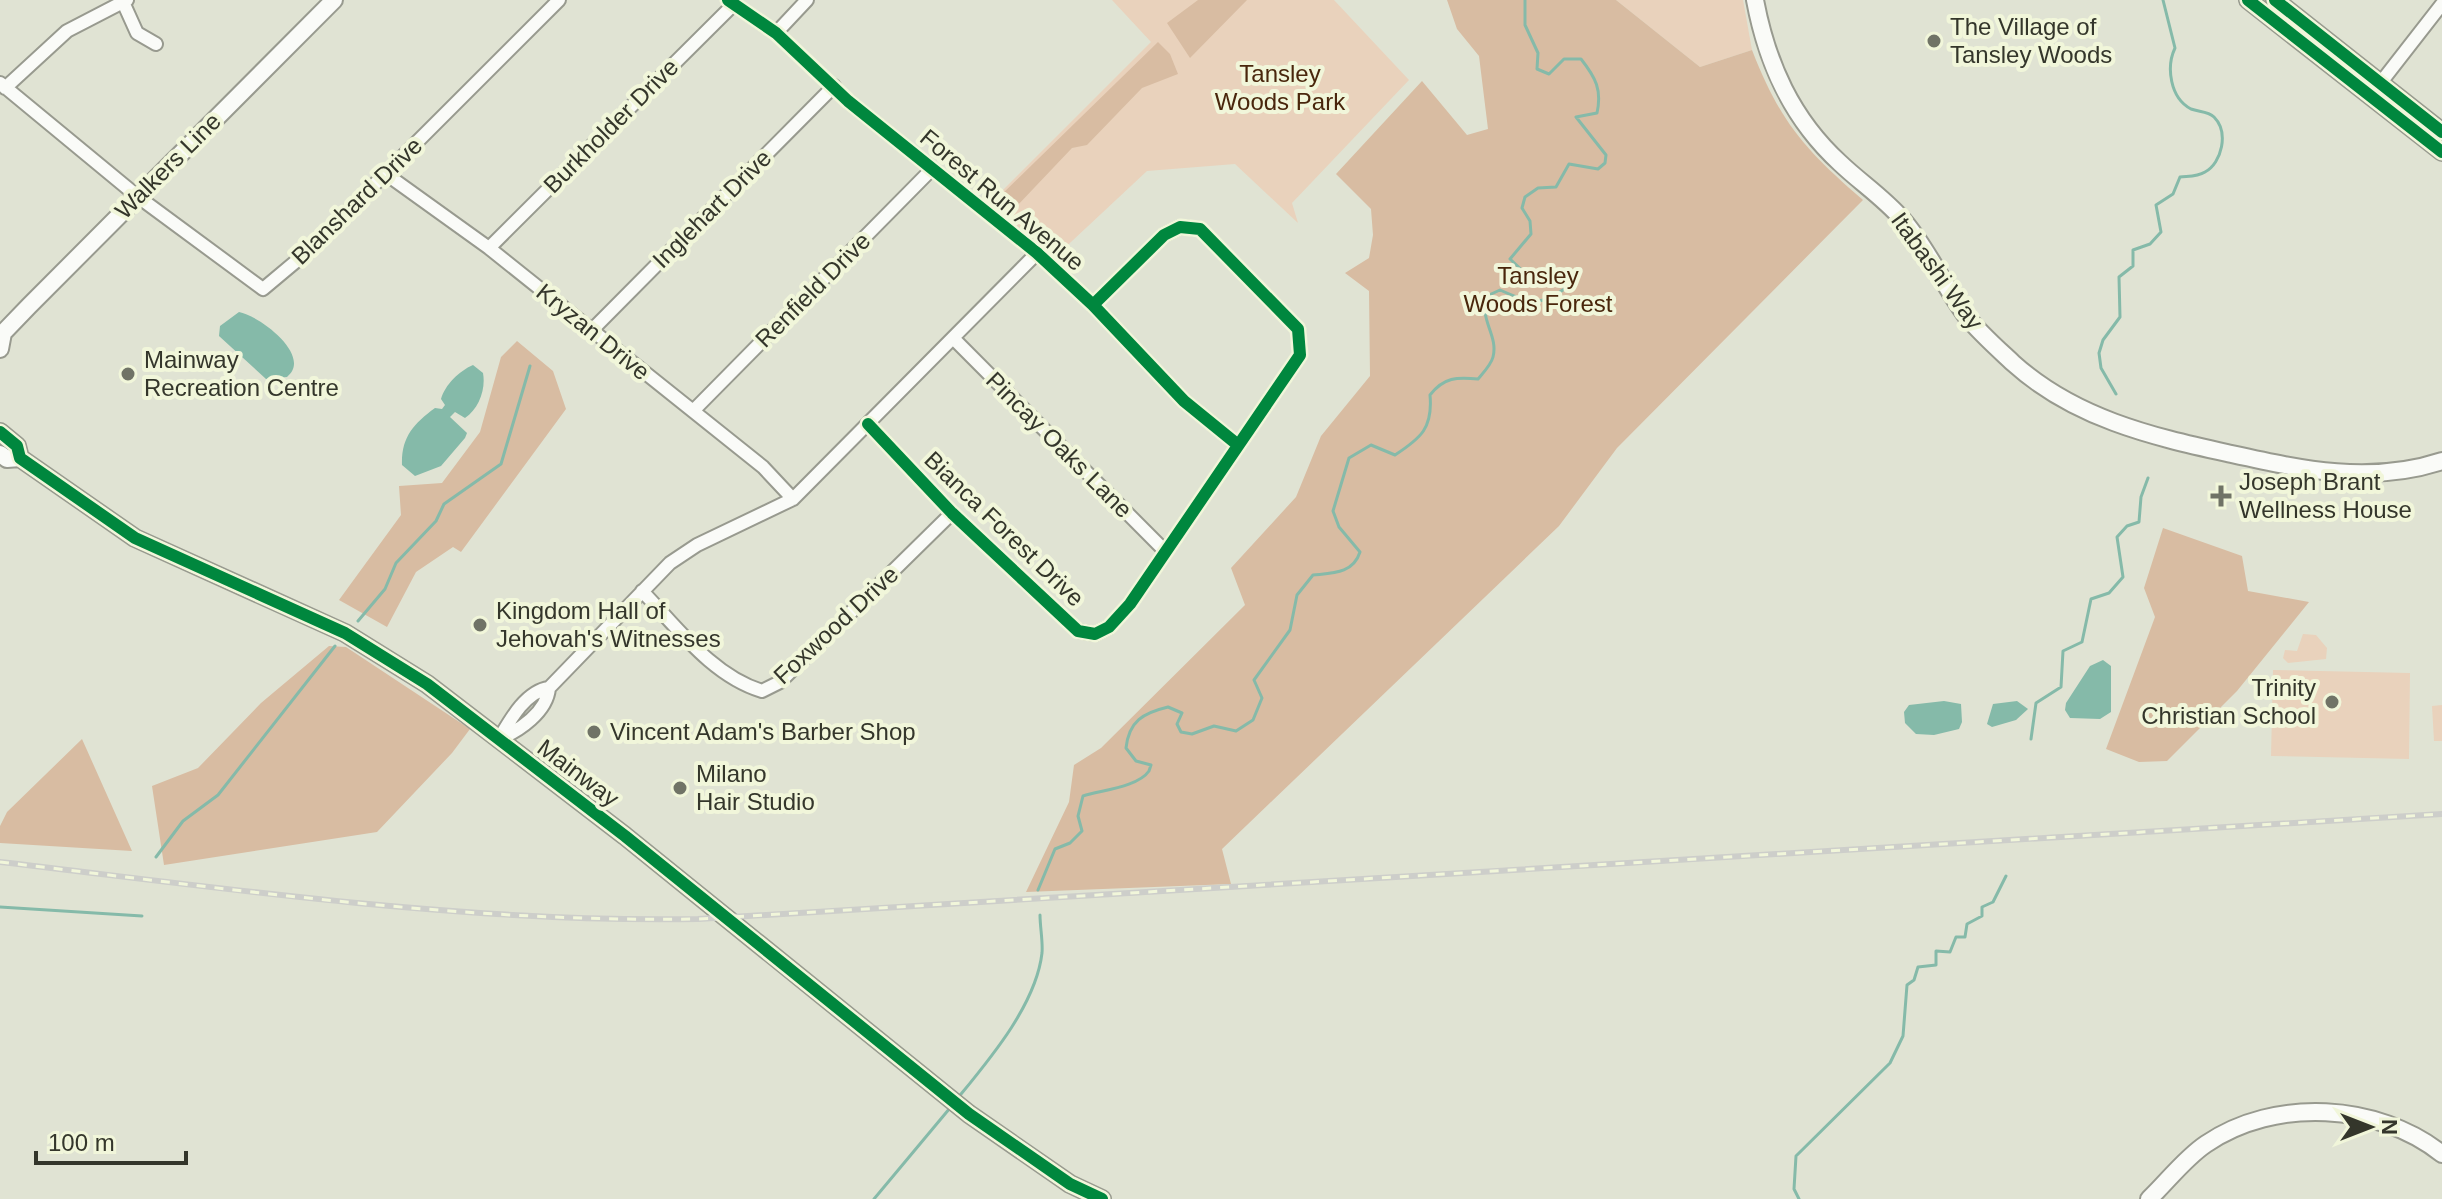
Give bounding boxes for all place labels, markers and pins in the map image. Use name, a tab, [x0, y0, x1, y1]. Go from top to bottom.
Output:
place label: The Village of Tansley Woods	[1950, 13, 2112, 68]
marker: The Village of Tansley Woods	[1925, 32, 1943, 50]
place label: Mainway Recreation Centre	[144, 346, 339, 401]
marker: Mainway Recreation Centre	[119, 365, 137, 383]
place label: Joseph Brant Wellness House	[2239, 468, 2412, 523]
marker: Joseph Brant Wellness House	[2210, 485, 2232, 507]
place label: Kingdom Hall of Jehovah's Witnesses	[496, 597, 721, 652]
marker: Kingdom Hall of Jehovah's Witnesses	[471, 616, 489, 634]
place label: Trinity Christian School	[2141, 674, 2316, 729]
marker: Trinity Christian School	[2323, 693, 2341, 711]
place label: Vincent Adam's Barber Shop	[610, 718, 916, 745]
marker: Vincent Adam's Barber Shop	[585, 723, 603, 741]
place label: Milano Hair Studio	[696, 760, 815, 815]
marker: Milano Hair Studio	[671, 779, 689, 797]

